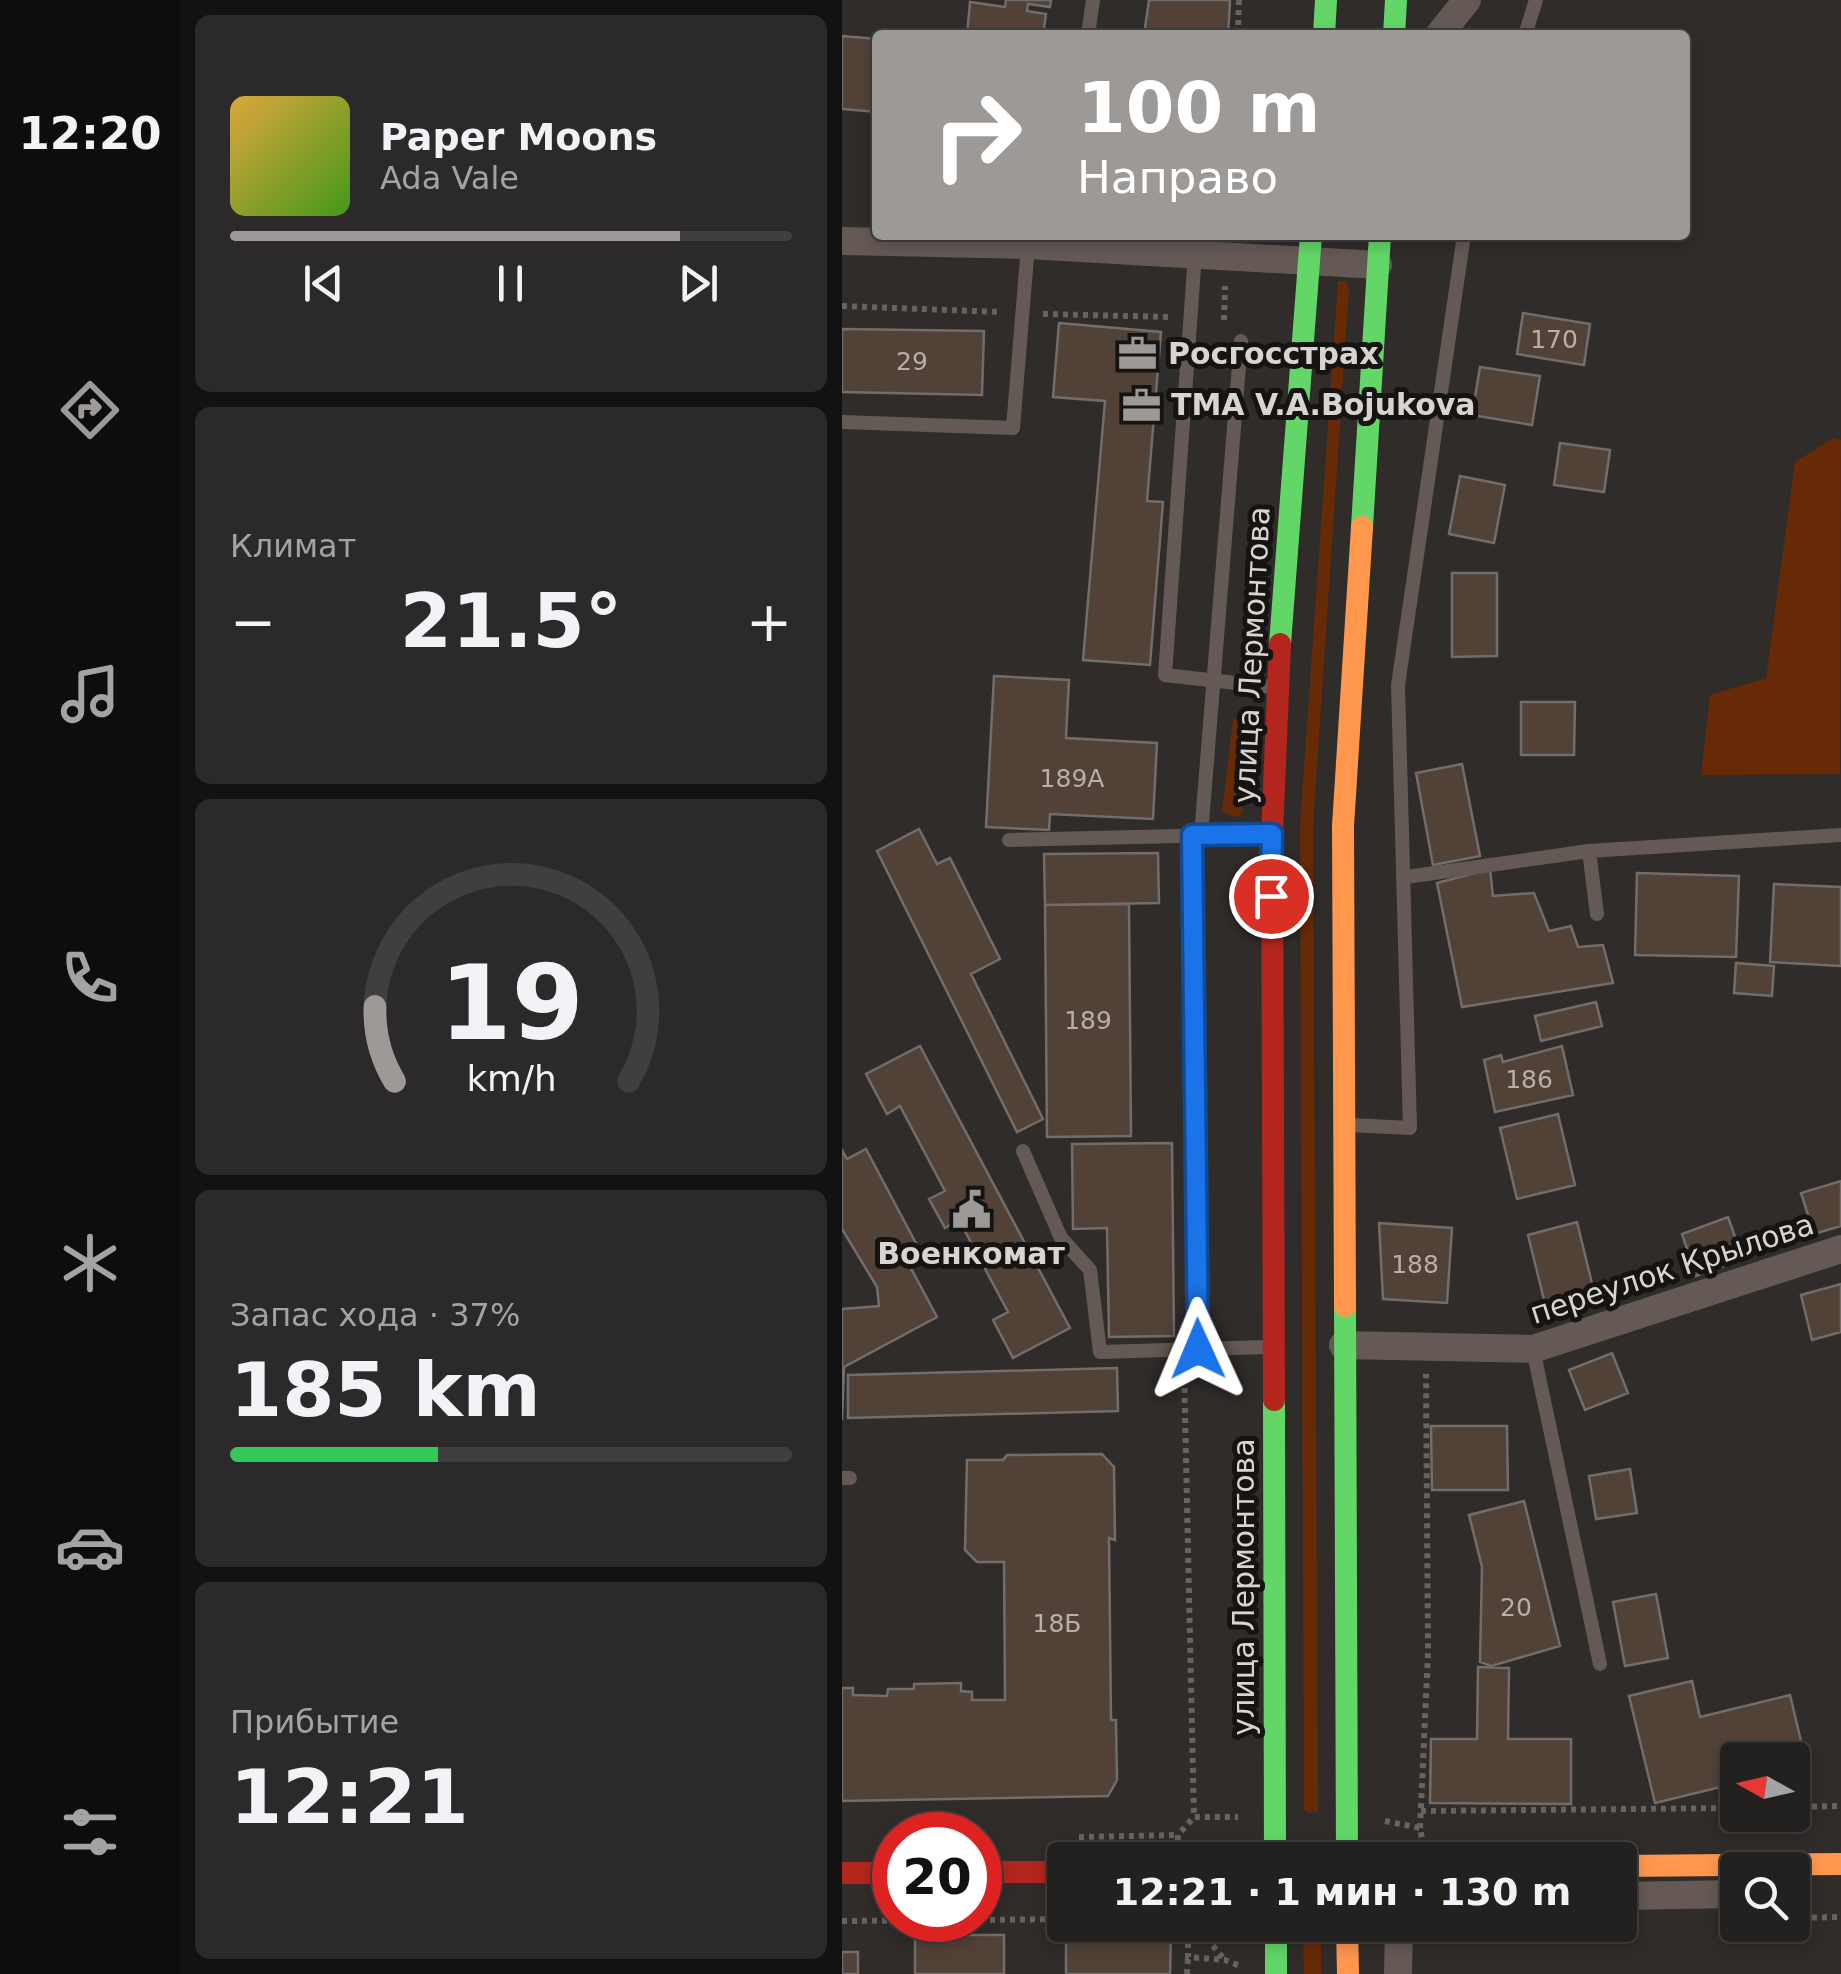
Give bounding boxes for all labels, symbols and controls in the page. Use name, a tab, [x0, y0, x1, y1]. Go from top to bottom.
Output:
text: 100 m	[1077, 67, 1320, 149]
icon: right	[912, 70, 1042, 200]
text: 12:20	[18, 107, 162, 160]
text: Paper Moons	[380, 115, 657, 159]
text: Направо	[1077, 151, 1278, 204]
text: Ada Vale	[380, 159, 519, 197]
icon: previous	[296, 256, 351, 311]
icon: pause	[483, 256, 538, 311]
icon: next	[671, 256, 726, 311]
house number: 170	[1530, 325, 1578, 354]
office icon: Росгосстрах	[1117, 333, 1159, 375]
place label: Росгосстрах	[1168, 336, 1379, 371]
house number: 29	[896, 347, 928, 376]
icon: directions	[55, 375, 125, 445]
office icon: TMA V.A.Bojukova	[1120, 384, 1162, 426]
place label: TMA V.A.Bojukova	[1171, 387, 1476, 422]
street label: улица Лермонтова	[1226, 506, 1277, 804]
text: Климат	[230, 527, 356, 565]
text: 21.5°	[400, 577, 622, 665]
text: −	[230, 590, 276, 654]
text: +	[746, 590, 792, 654]
icon: music	[55, 659, 125, 729]
house number: 189А	[1040, 764, 1104, 793]
pin	[1229, 854, 1314, 939]
icon: arrive	[1244, 869, 1299, 924]
text: 19	[439, 942, 583, 1064]
icon: phone	[55, 943, 125, 1013]
house number: 189	[1064, 1006, 1112, 1035]
text: km/h	[466, 1058, 556, 1099]
house number: 186	[1505, 1065, 1553, 1094]
public building icon: Военкомат	[950, 1189, 992, 1231]
street label: переулок Крылова	[1526, 1206, 1818, 1331]
icon: climate	[55, 1228, 125, 1298]
place label: Военкомат	[877, 1236, 1065, 1271]
house number: 188	[1391, 1250, 1439, 1279]
text: Запас хода · 37%	[230, 1296, 520, 1334]
position arrow	[1146, 1297, 1250, 1401]
text: 185 km	[230, 1346, 541, 1434]
street label: улица Лермонтова	[1226, 1438, 1261, 1736]
icon: car	[55, 1512, 125, 1582]
house number: 20	[1500, 1593, 1532, 1622]
house number: 18Б	[1033, 1609, 1081, 1638]
text: Прибытие	[230, 1703, 399, 1741]
north arrow	[1720, 1742, 1810, 1832]
map controls	[1720, 1742, 1810, 1942]
text: 12:21	[230, 1753, 469, 1841]
icon: filters	[55, 1797, 125, 1867]
speed limit sign: 20	[872, 1812, 1002, 1942]
button: search	[1720, 1852, 1810, 1942]
text: 12:21 · 1 мин · 130 m	[1113, 1870, 1571, 1914]

